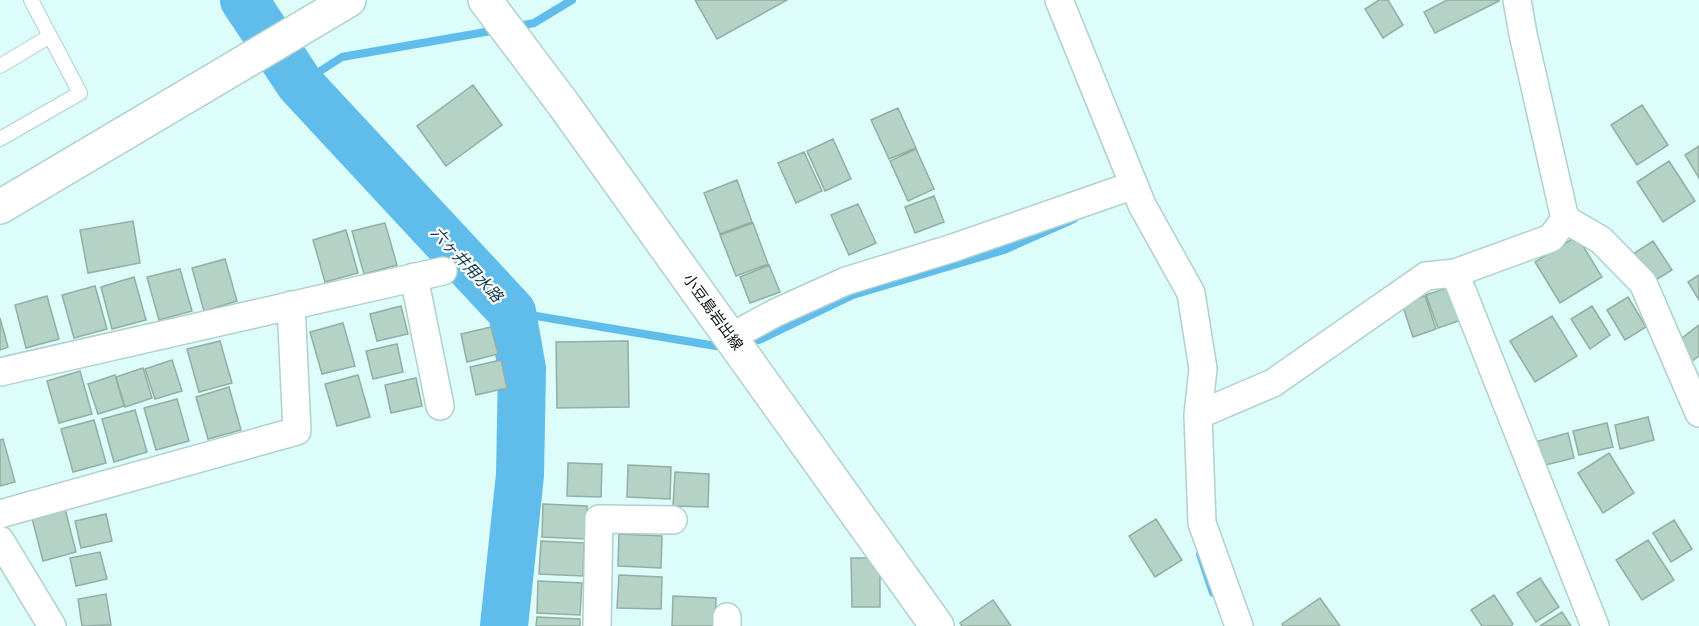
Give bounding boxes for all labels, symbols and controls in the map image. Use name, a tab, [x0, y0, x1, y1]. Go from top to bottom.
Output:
water label: 六ヶ井用水路	[427, 222, 508, 307]
street label: 小豆島岩出線	[679, 270, 748, 354]

